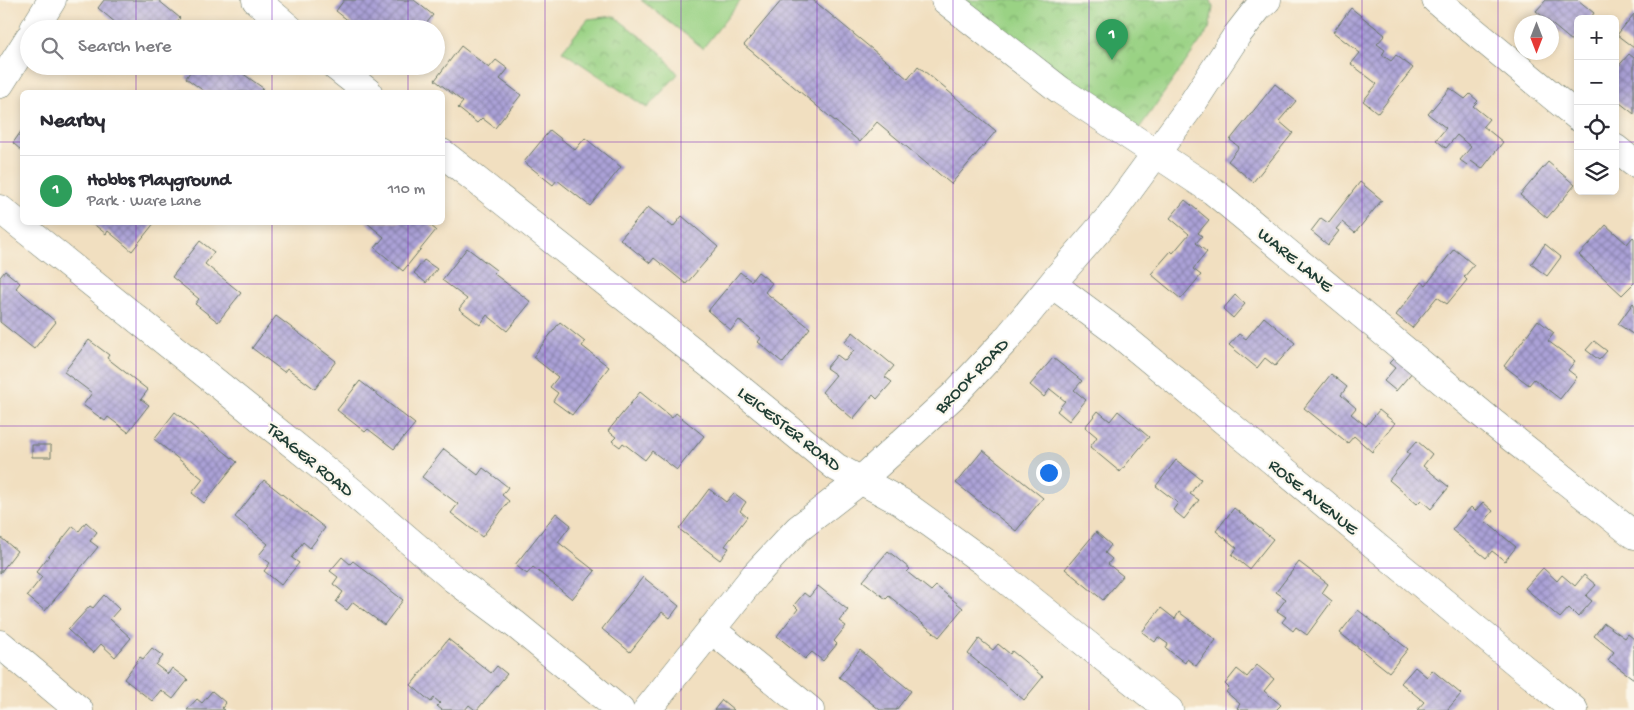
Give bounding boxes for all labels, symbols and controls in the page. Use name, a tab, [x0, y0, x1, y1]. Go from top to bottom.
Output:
north arrow	[1514, 15, 1559, 60]
map controls	[1574, 15, 1619, 195]
button: +	[1574, 15, 1619, 60]
pin: 1	[1096, 19, 1128, 60]
search box	[20, 20, 445, 75]
icon: search	[38, 34, 66, 62]
text: Search here	[78, 36, 172, 59]
button: −	[1574, 60, 1619, 105]
button: locate	[1574, 105, 1619, 150]
text: Nearby	[40, 110, 105, 135]
button: layers	[1574, 150, 1619, 195]
text: Hobbs Playground	[87, 170, 230, 193]
text: 1	[53, 181, 59, 200]
text: 110 m	[388, 181, 425, 200]
text: Park · Ware Lane	[87, 193, 201, 212]
street label: WARE LANE	[1252, 224, 1337, 298]
street label: BROOK ROAD	[931, 334, 1014, 420]
street label: LEICESTER ROAD	[732, 383, 845, 477]
street label: TRAGER ROAD	[261, 419, 357, 503]
street label: ROSE AVENUE	[1263, 455, 1362, 541]
your location	[1036, 460, 1062, 486]

